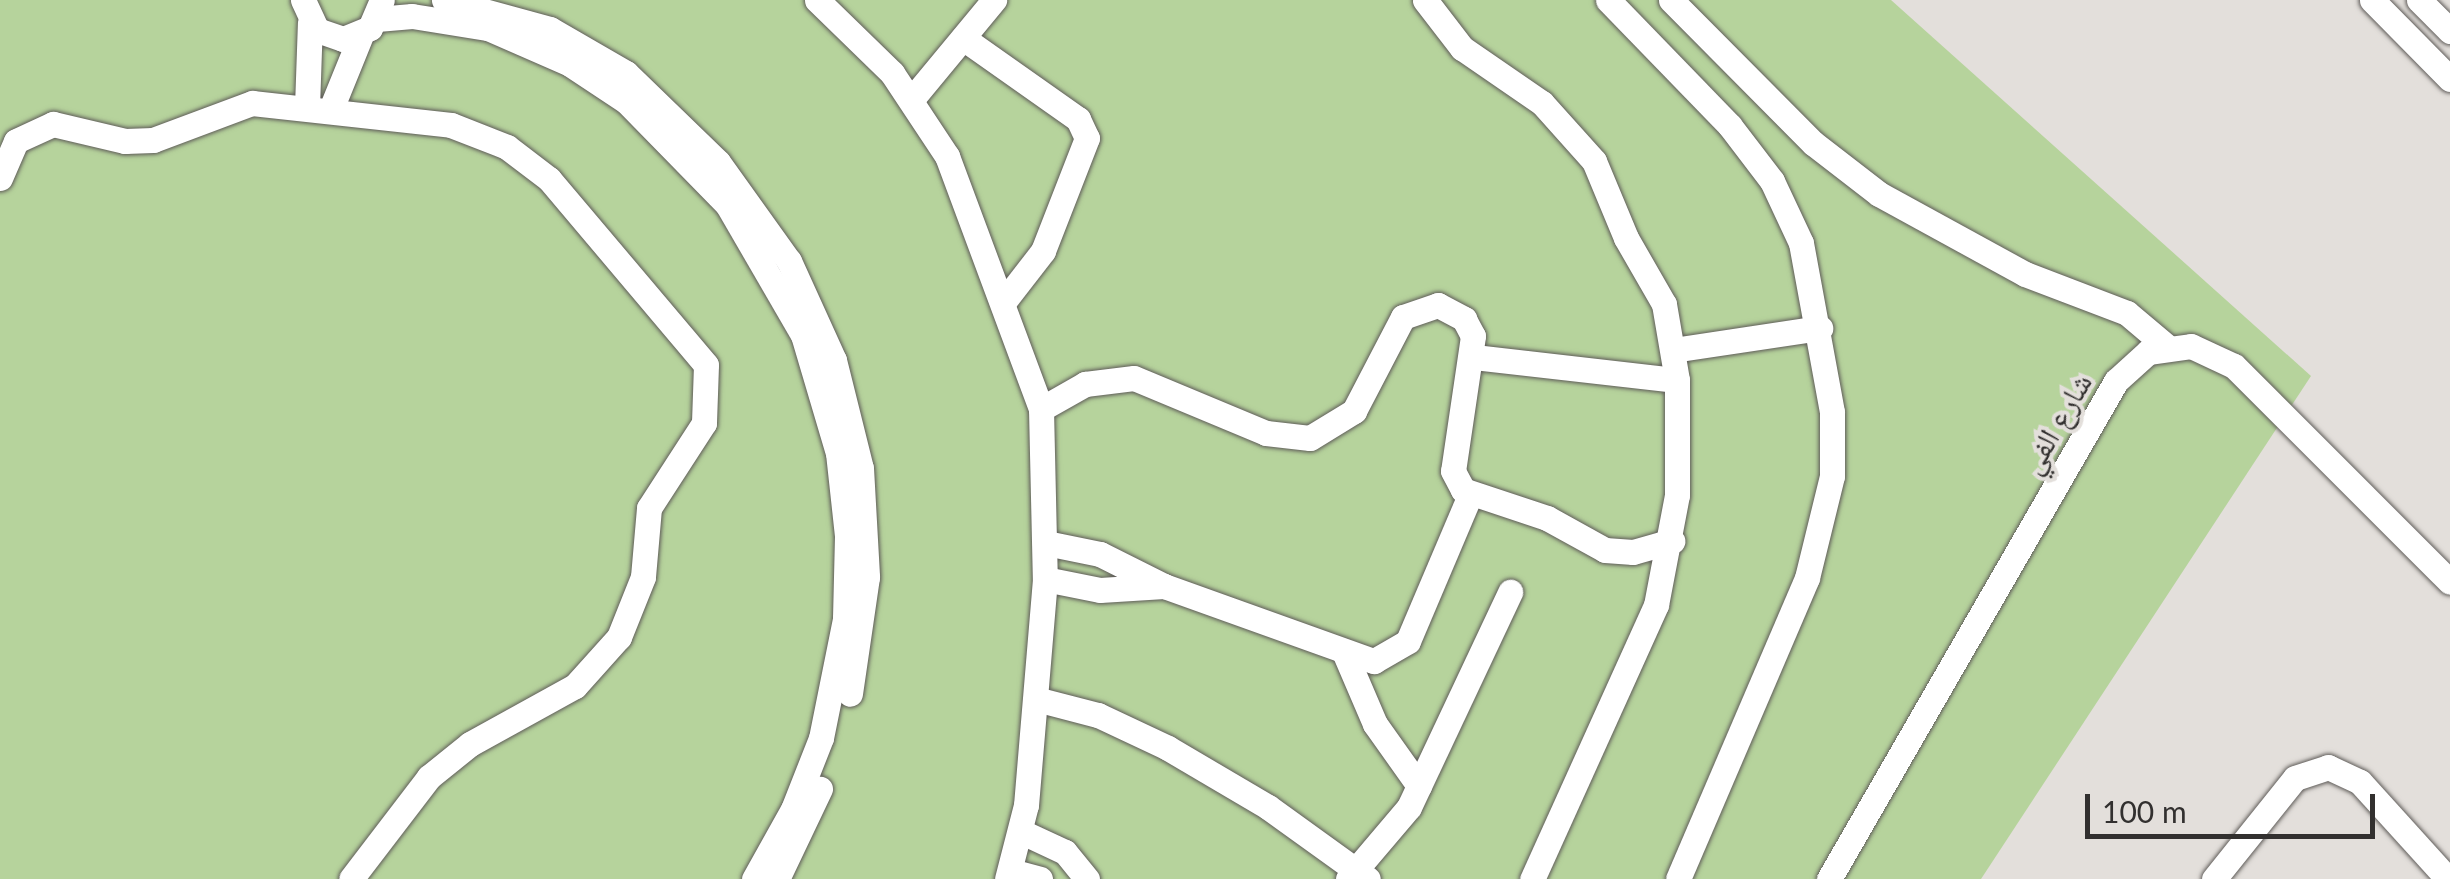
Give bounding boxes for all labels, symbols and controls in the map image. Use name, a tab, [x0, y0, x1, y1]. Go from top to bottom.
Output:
street label: شارع الفي	[2012, 366, 2098, 480]
scale bar	[2090, 774, 2380, 836]
text: 100 m	[2102, 793, 2187, 829]

